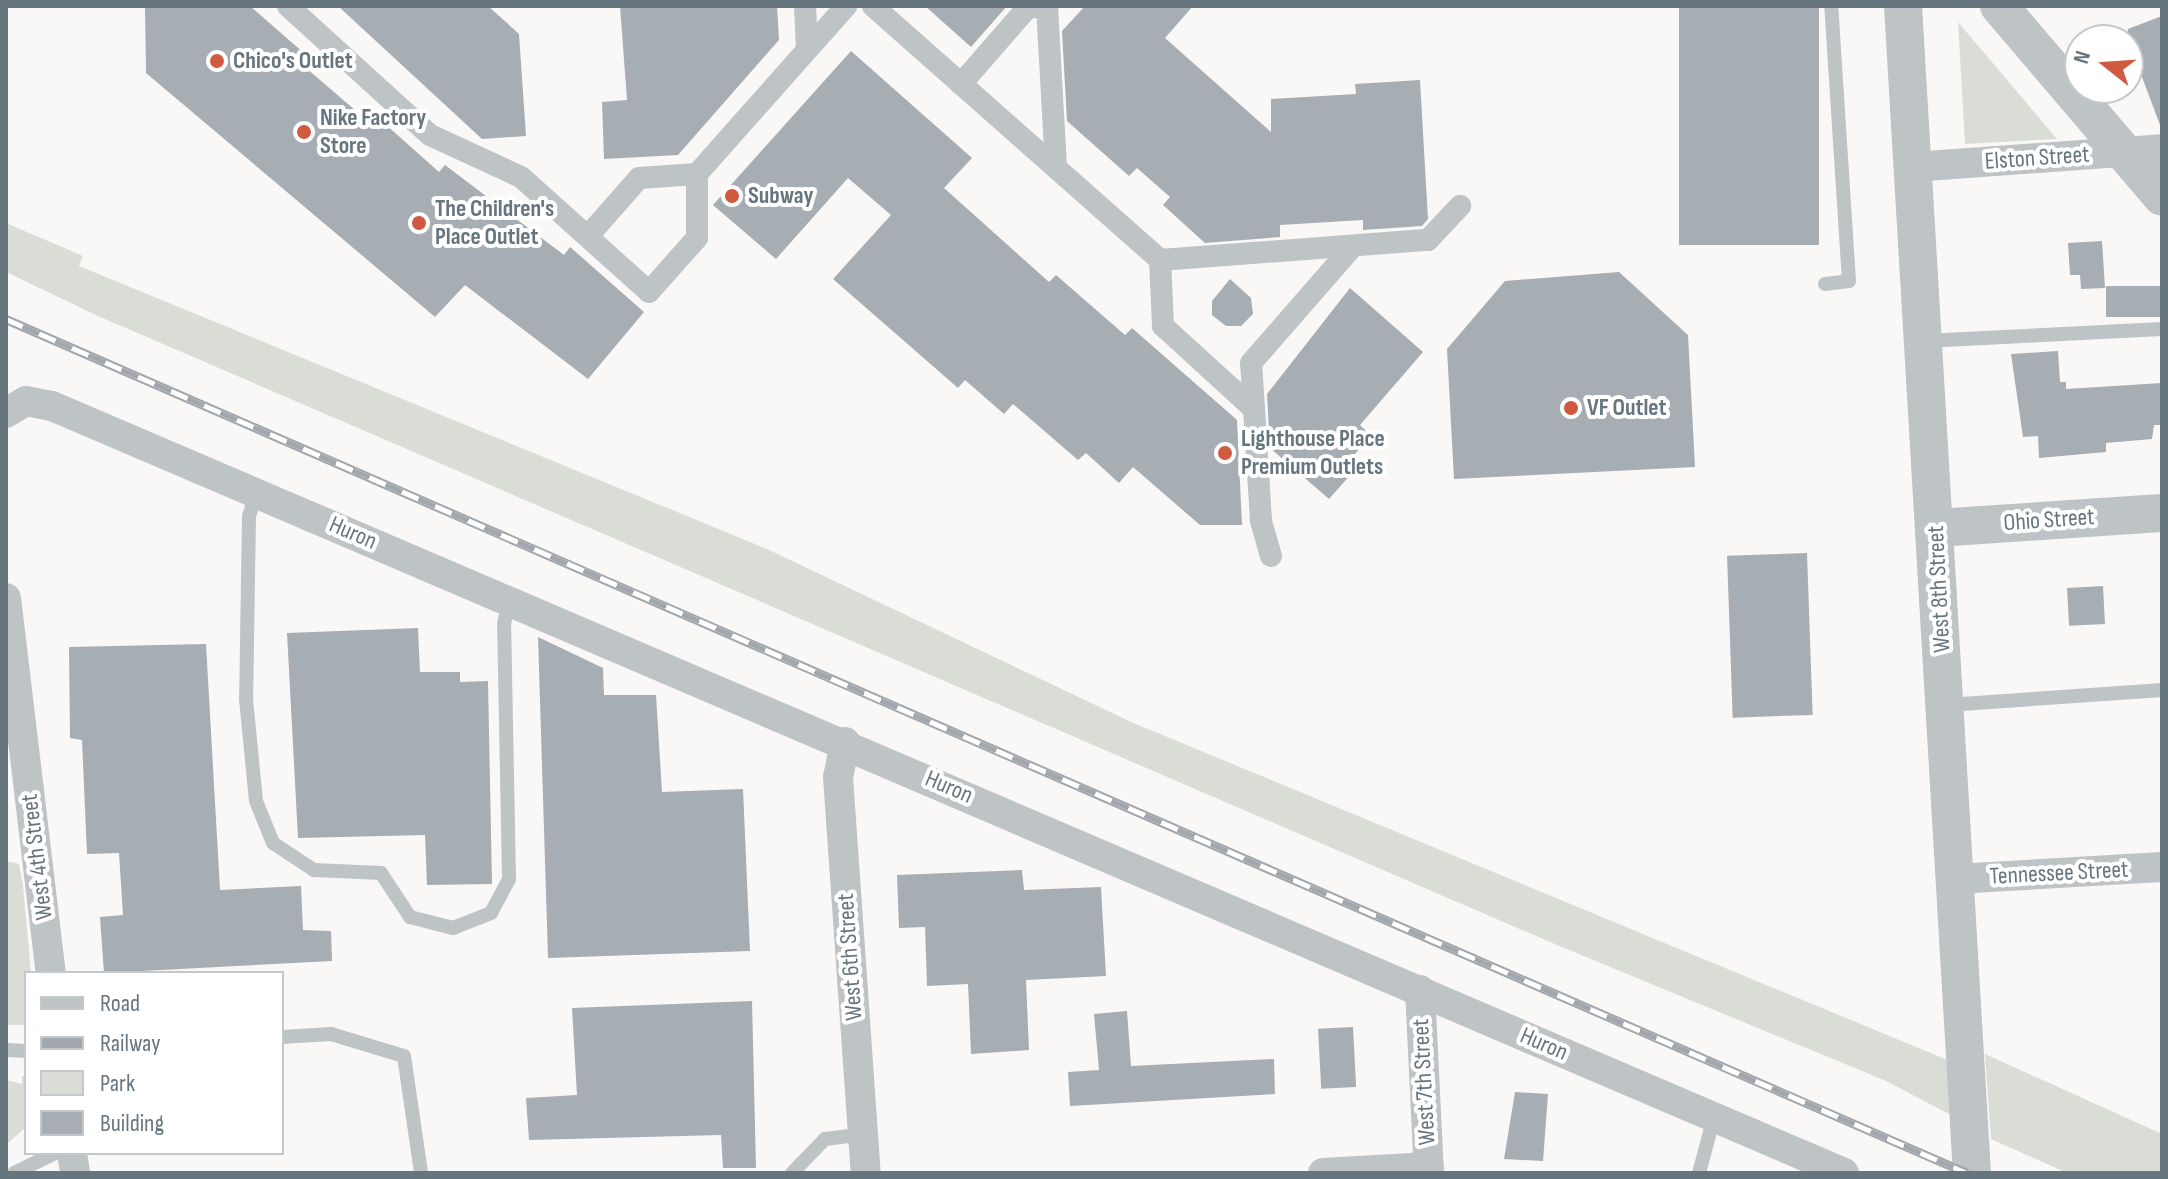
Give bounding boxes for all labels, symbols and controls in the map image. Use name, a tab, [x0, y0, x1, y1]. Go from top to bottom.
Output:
north arrow	[2064, 24, 2144, 104]
place label: Chico's Outlet	[233, 47, 353, 75]
text: N	[2068, 48, 2097, 67]
marker: Chico's Outlet	[208, 52, 226, 70]
place label: Nike Factory Store	[320, 104, 426, 160]
marker: Nike Factory Store	[295, 123, 313, 141]
street label: Elston Street	[1984, 140, 2090, 176]
place label: Subway	[748, 182, 813, 210]
marker: Subway	[723, 187, 741, 205]
place label: The Children's Place Outlet	[435, 195, 554, 251]
marker: The Children's Place Outlet	[410, 214, 428, 232]
place label: VF Outlet	[1587, 394, 1666, 422]
marker: VF Outlet	[1562, 399, 1580, 417]
place label: Lighthouse Place Premium Outlets	[1241, 425, 1385, 481]
marker: Lighthouse Place Premium Outlets	[1216, 444, 1234, 462]
street label: Ohio Street	[2003, 502, 2095, 538]
street label: Huron	[325, 510, 381, 556]
street label: West 8th Street	[1921, 525, 1957, 653]
street label: Huron	[921, 764, 977, 810]
street label: West 4th Street	[15, 792, 59, 922]
street label: Tennessee Street	[1989, 855, 2129, 891]
street label: West 6th Street	[831, 893, 869, 1021]
legend	[24, 971, 284, 1155]
text: Road	[100, 989, 140, 1018]
street label: West 7th Street	[1406, 1018, 1442, 1146]
street label: Huron	[1516, 1021, 1572, 1067]
text: Railway	[100, 1029, 160, 1058]
text: Park	[100, 1069, 135, 1098]
text: Building	[100, 1109, 164, 1138]

